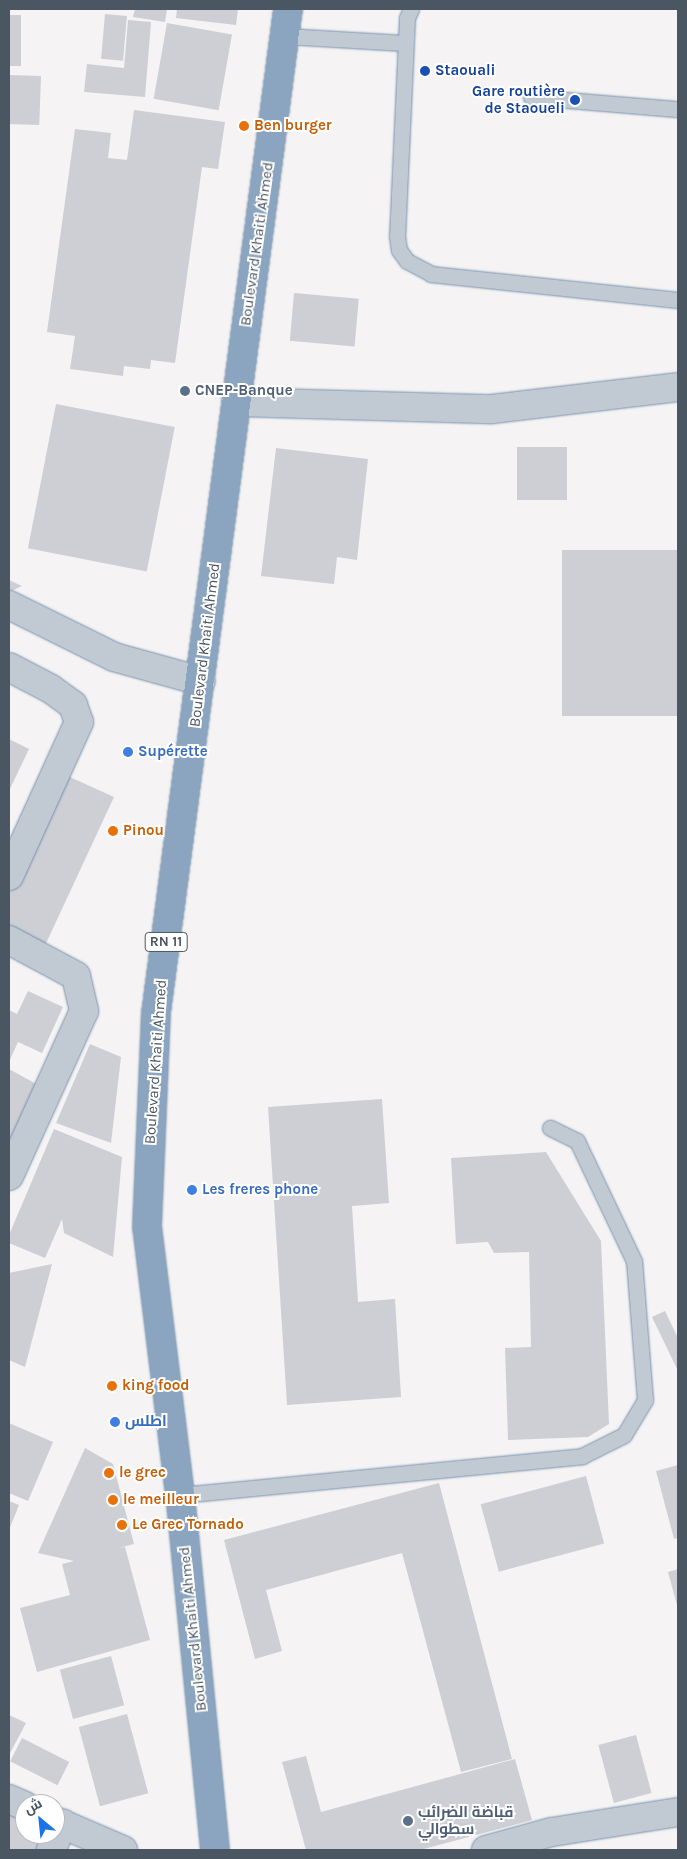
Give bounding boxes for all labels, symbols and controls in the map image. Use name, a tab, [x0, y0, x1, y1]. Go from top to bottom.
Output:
place label: Staouali	[435, 62, 495, 80]
marker: Staouali	[419, 65, 431, 77]
place label: Gare routière de Staoueli	[472, 82, 565, 117]
marker: Gare routière de Staoueli	[569, 94, 581, 106]
place label: Ben burger	[254, 117, 332, 135]
marker: Ben burger	[238, 120, 250, 132]
street label: Boulevard Khaiti Ahmed	[237, 161, 277, 327]
place label: CNEP-Banque	[195, 382, 293, 400]
marker: CNEP-Banque	[179, 385, 191, 397]
street label: Boulevard Khaiti Ahmed	[186, 562, 224, 728]
place label: Supérette	[138, 743, 208, 761]
marker: Supérette	[122, 746, 134, 758]
place label: Pinou	[123, 822, 164, 840]
marker: Pinou	[107, 825, 119, 837]
road number: RN 11	[144, 930, 188, 954]
street label: Boulevard Khaiti Ahmed	[141, 979, 171, 1145]
place label: Les freres phone	[202, 1181, 318, 1199]
marker: Les freres phone	[186, 1184, 198, 1196]
place label: king food	[122, 1377, 189, 1395]
marker: king food	[106, 1380, 118, 1392]
place label: اطلس	[125, 1413, 167, 1431]
marker: اطلس	[109, 1416, 121, 1428]
place label: le grec	[119, 1464, 166, 1482]
marker: le grec	[103, 1467, 115, 1479]
place label: le meilleur	[123, 1491, 199, 1509]
marker: le meilleur	[107, 1494, 119, 1506]
place label: Le Grec Tornado	[132, 1516, 244, 1534]
marker: Le Grec Tornado	[116, 1519, 128, 1531]
street label: Boulevard Khaiti Ahmed	[175, 1546, 211, 1712]
north arrow	[15, 1794, 65, 1844]
text: ش	[21, 1794, 45, 1818]
place label: قباضة الضرائب سطوالي	[418, 1803, 513, 1838]
marker: قباضة الضرائب سطوالي	[402, 1815, 414, 1827]

